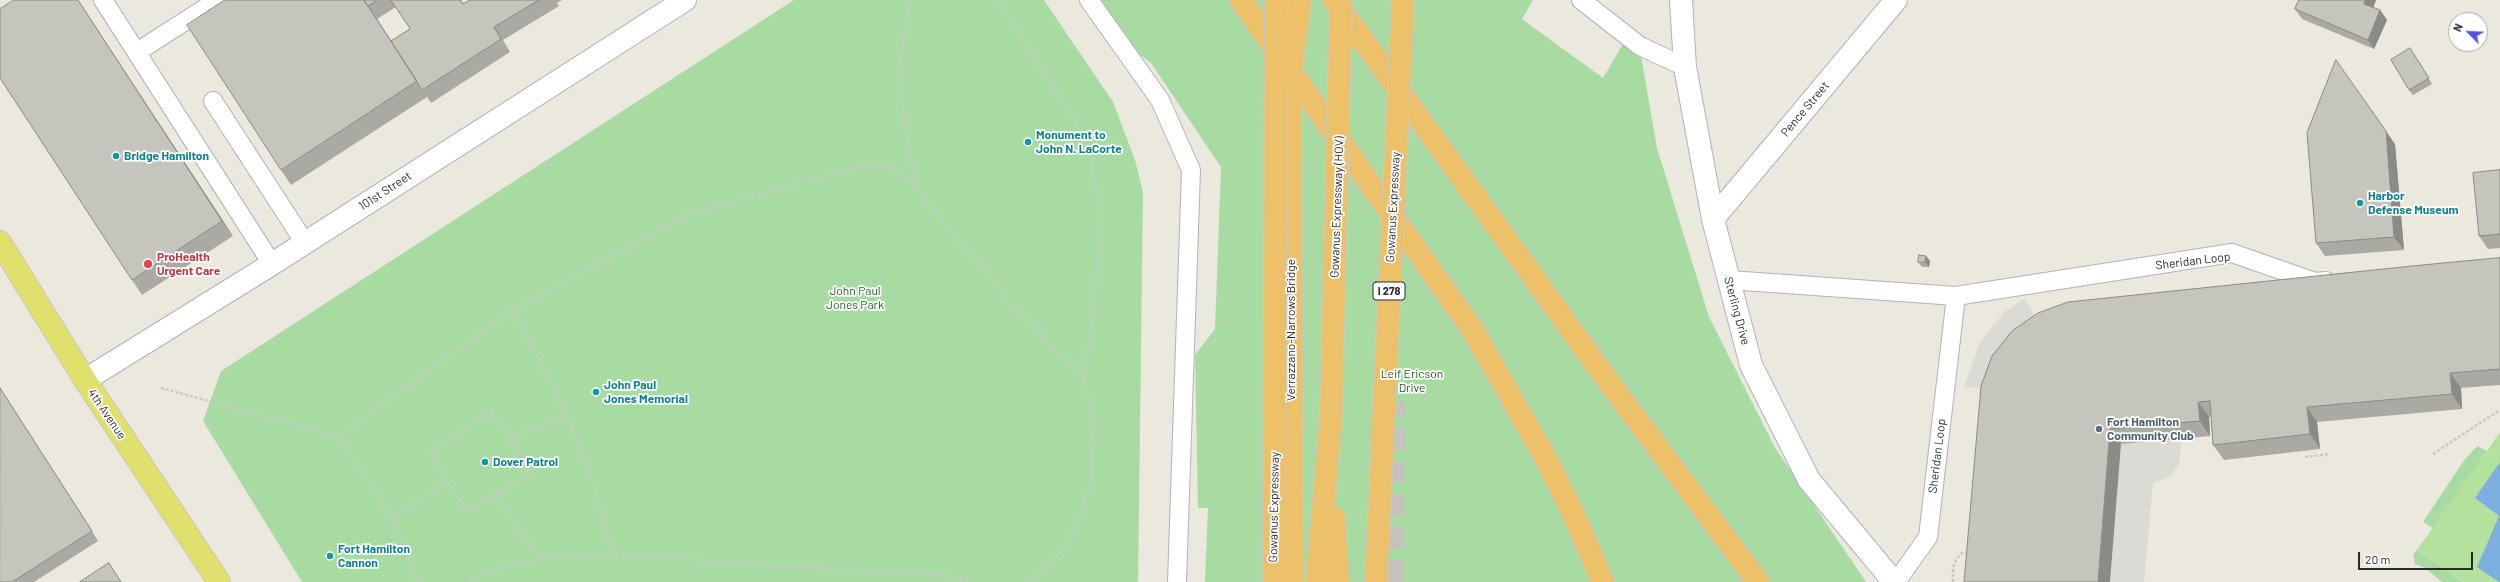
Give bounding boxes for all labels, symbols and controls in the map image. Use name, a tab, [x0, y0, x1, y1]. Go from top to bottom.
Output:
north arrow	[2448, 12, 2488, 52]
text: N	[2450, 21, 2465, 33]
street label: Pence Street	[1778, 79, 1832, 139]
place label: Monument to John N. LaCorte	[1036, 128, 1122, 156]
street label: Gowanus Expressway (HOV)	[1327, 136, 1347, 278]
marker: Monument to John N. LaCorte	[1023, 137, 1033, 147]
place label: Bridge Hamilton	[124, 149, 209, 163]
marker: Bridge Hamilton	[111, 151, 121, 161]
street label: Gowanus Expressway	[1383, 151, 1403, 263]
street label: 101st Street	[356, 169, 414, 213]
place label: Harbor Defense Museum	[2368, 189, 2458, 217]
marker: Harbor Defense Museum	[2355, 198, 2365, 208]
street label: Sheridan Loop	[2155, 249, 2231, 273]
place label: ProHealth Urgent Care	[157, 250, 220, 278]
marker: ProHealth Urgent Care	[142, 258, 154, 270]
street label: Verrazzano-Narrows Bridge	[1284, 259, 1298, 401]
street label: Sterling Drive	[1721, 275, 1753, 347]
road number: I 278	[1373, 282, 1405, 300]
park label: John Paul Jones Park	[826, 284, 884, 312]
park label: Leif Ericson Drive	[1381, 367, 1443, 395]
place label: John Paul Jones Memorial	[604, 378, 688, 406]
street label: 4th Avenue	[85, 386, 129, 442]
marker: John Paul Jones Memorial	[591, 387, 601, 397]
place label: Fort Hamilton Community Club	[2107, 415, 2194, 443]
street label: Sheridan Loop	[1925, 418, 1949, 494]
marker: Fort Hamilton Community Club	[2094, 424, 2104, 434]
street label: Gowanus Expressway	[1266, 452, 1282, 562]
place label: Dover Patrol	[493, 455, 558, 469]
marker: Dover Patrol	[480, 457, 490, 467]
place label: Fort Hamilton Cannon	[338, 542, 410, 570]
scale bar	[2360, 544, 2475, 570]
marker: Fort Hamilton Cannon	[325, 551, 335, 561]
text: 20 m	[2365, 552, 2391, 566]

